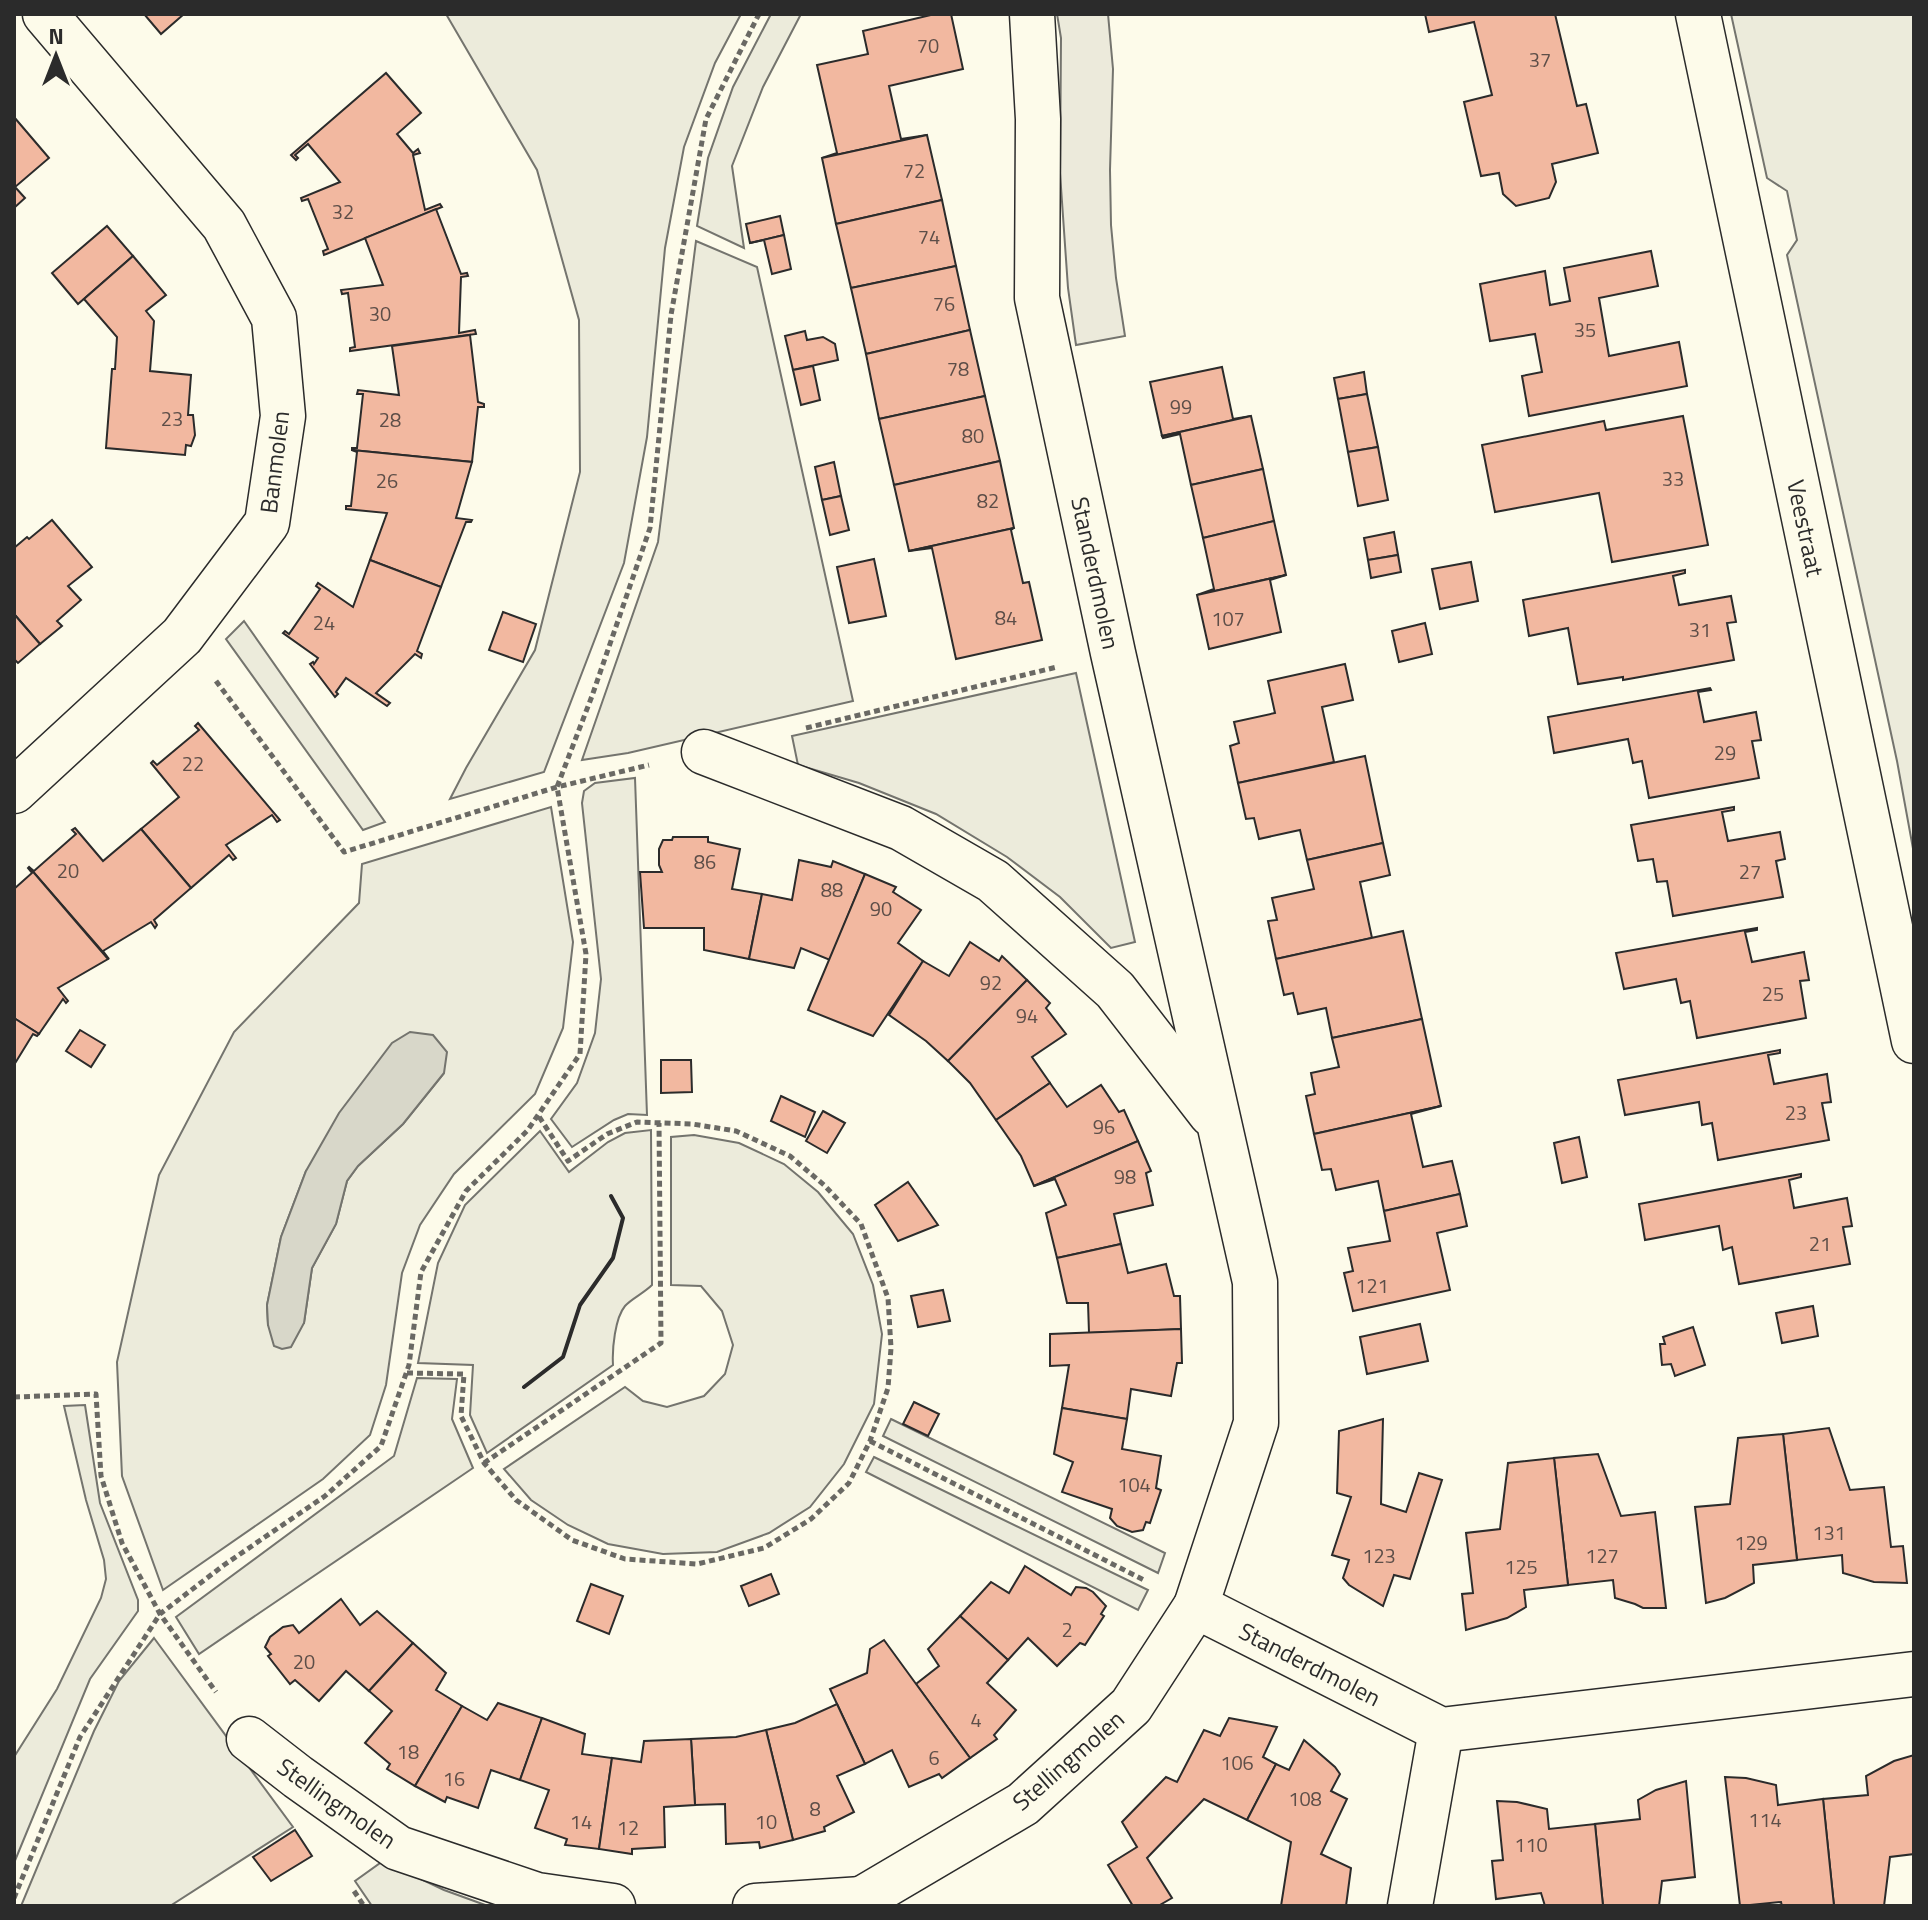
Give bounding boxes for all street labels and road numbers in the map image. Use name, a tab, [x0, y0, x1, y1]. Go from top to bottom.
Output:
street label: Banmolen	[250, 409, 298, 515]
street label: Veestraat	[1778, 476, 1834, 580]
street label: Standerdmolen	[1062, 493, 1130, 653]
street label: Standerdmolen	[1233, 1613, 1387, 1715]
street label: Stellingmolen	[1004, 1701, 1132, 1819]
street label: Stellingmolen	[270, 1749, 404, 1857]

